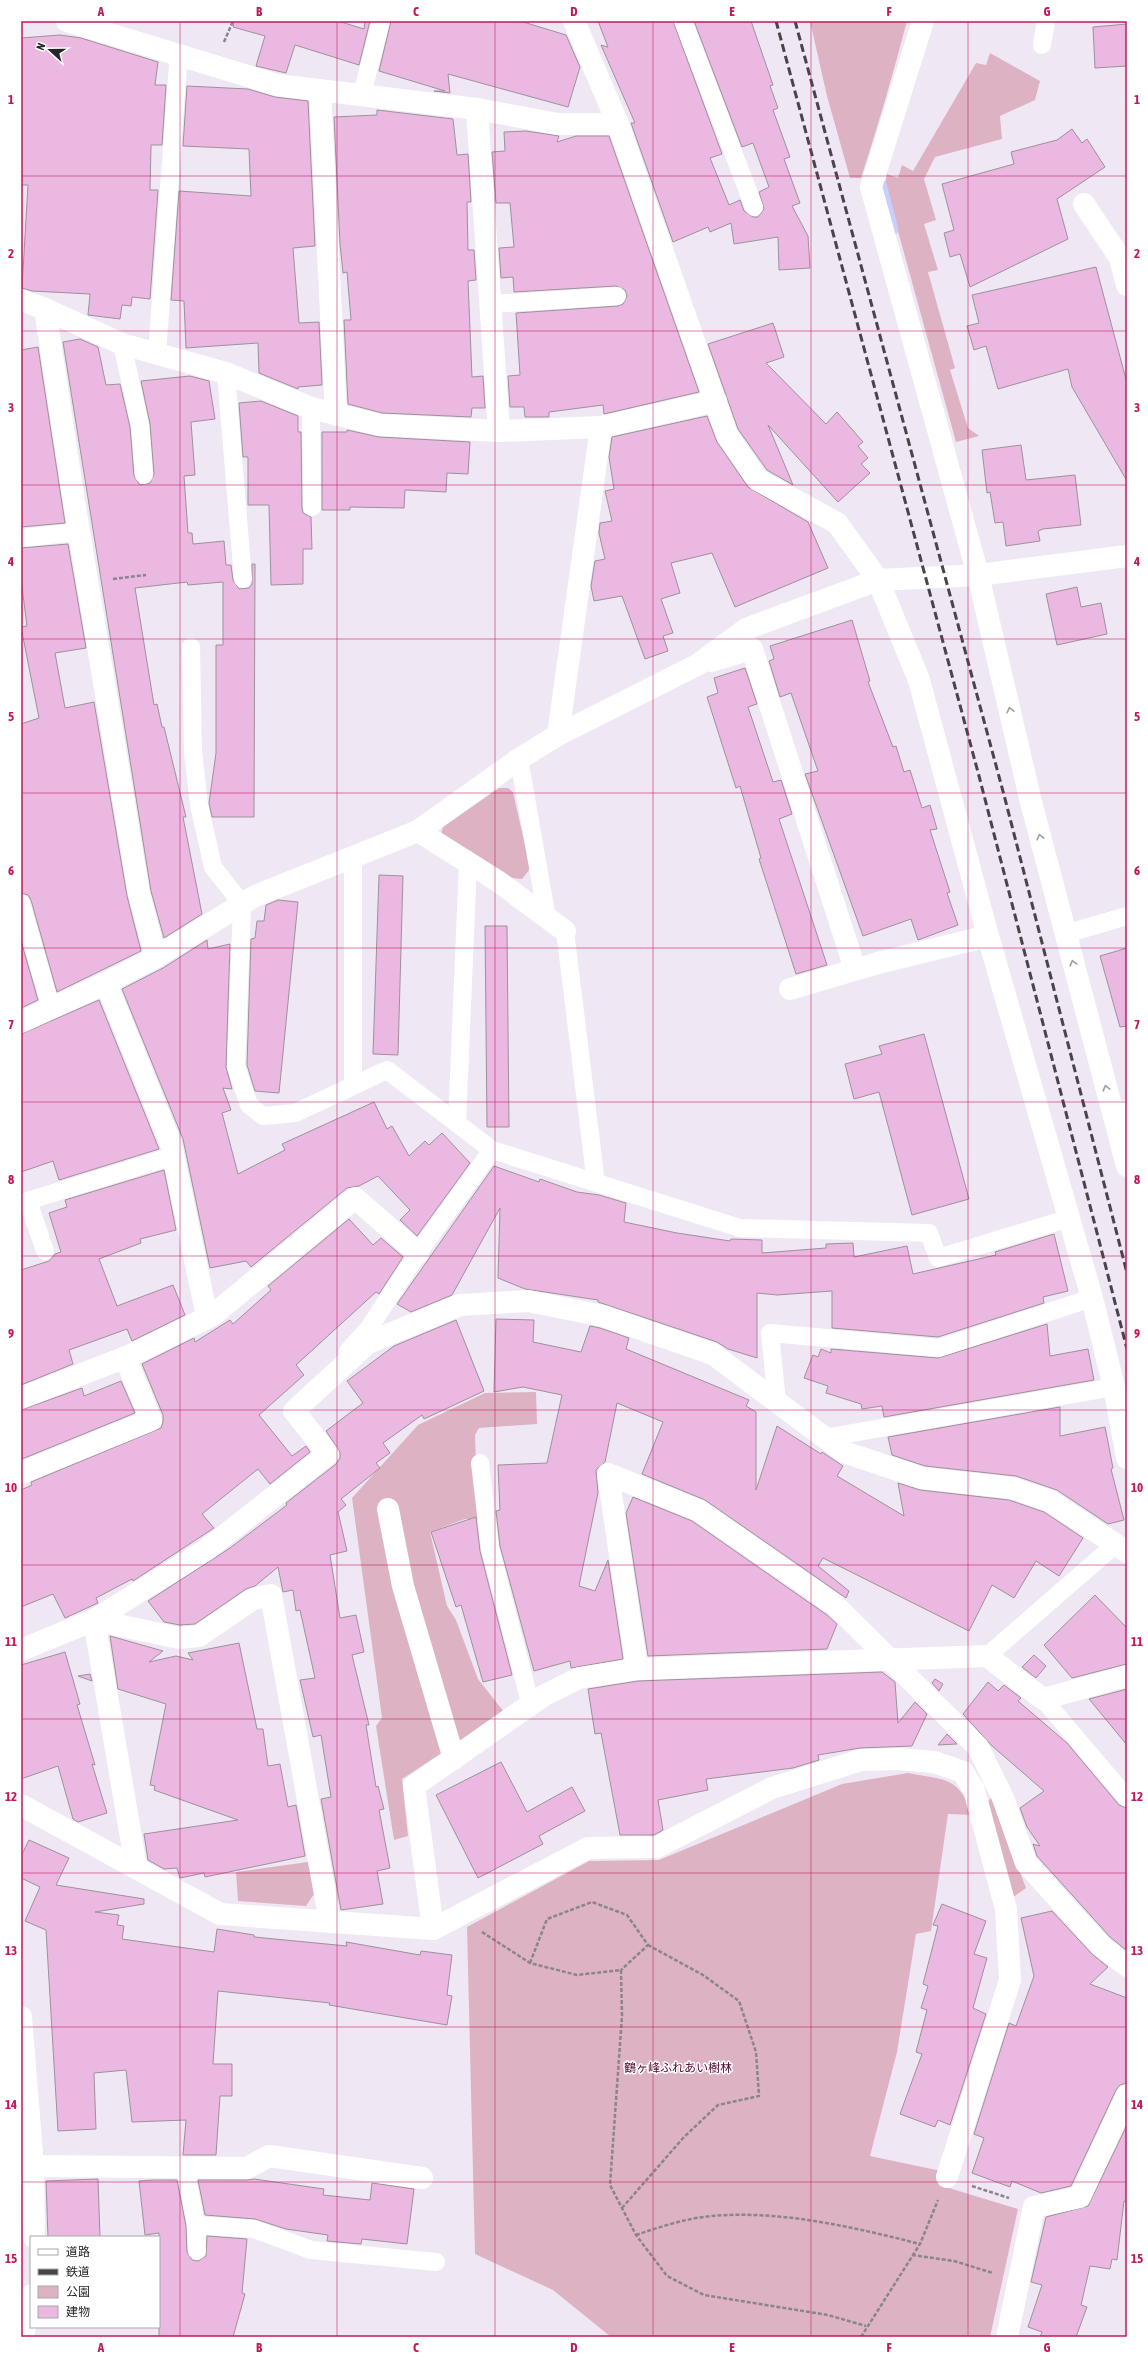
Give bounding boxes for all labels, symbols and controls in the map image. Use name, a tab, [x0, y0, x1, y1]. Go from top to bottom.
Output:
text: A	[97, 4, 105, 19]
text: B	[256, 4, 263, 19]
text: C	[413, 4, 419, 19]
text: D	[570, 4, 578, 19]
text: E	[729, 4, 735, 19]
text: F	[886, 4, 892, 19]
text: G	[1044, 4, 1051, 19]
north arrow	[30, 30, 70, 70]
text: N	[34, 41, 47, 52]
text: 1	[8, 92, 14, 107]
text: 1	[1134, 92, 1140, 107]
text: 2	[8, 246, 14, 261]
text: 2	[1134, 246, 1140, 261]
text: 3	[8, 400, 14, 415]
text: 3	[1134, 400, 1140, 415]
text: 4	[7, 554, 14, 569]
text: 4	[1133, 554, 1140, 569]
one-way arrow	[1006, 707, 1014, 714]
text: 5	[8, 709, 14, 724]
text: 5	[1134, 709, 1140, 724]
one-way arrow	[1036, 834, 1045, 841]
text: 6	[8, 863, 14, 878]
text: 6	[1134, 863, 1140, 878]
one-way arrow	[1069, 959, 1077, 966]
text: 7	[8, 1017, 14, 1032]
text: 7	[1134, 1017, 1140, 1032]
one-way arrow	[1103, 1085, 1111, 1091]
text: 8	[8, 1172, 14, 1187]
text: 8	[1134, 1172, 1140, 1187]
text: 9	[8, 1326, 14, 1341]
text: 9	[1134, 1326, 1140, 1341]
text: 10	[5, 1480, 17, 1495]
text: 10	[1131, 1480, 1143, 1495]
text: 11	[5, 1634, 17, 1649]
text: 11	[1131, 1634, 1143, 1649]
text: 12	[5, 1789, 17, 1804]
text: 12	[1131, 1789, 1143, 1804]
text: 13	[5, 1943, 17, 1958]
text: 13	[1131, 1943, 1143, 1958]
park label: 鶴ヶ峰ふれあい樹林	[624, 2061, 732, 2075]
text: 14	[5, 2097, 17, 2112]
text: 14	[1131, 2097, 1143, 2112]
legend	[30, 2236, 160, 2328]
text: 道路	[66, 2245, 90, 2259]
text: 15	[5, 2251, 17, 2266]
text: 15	[1131, 2251, 1143, 2266]
text: 鉄道	[66, 2265, 90, 2279]
text: 公園	[66, 2285, 90, 2299]
text: 建物	[66, 2305, 90, 2319]
text: A	[97, 2340, 105, 2355]
text: B	[256, 2340, 263, 2355]
text: C	[413, 2340, 419, 2355]
text: D	[570, 2340, 578, 2355]
text: E	[729, 2340, 735, 2355]
text: F	[886, 2340, 892, 2355]
text: G	[1044, 2340, 1051, 2355]

